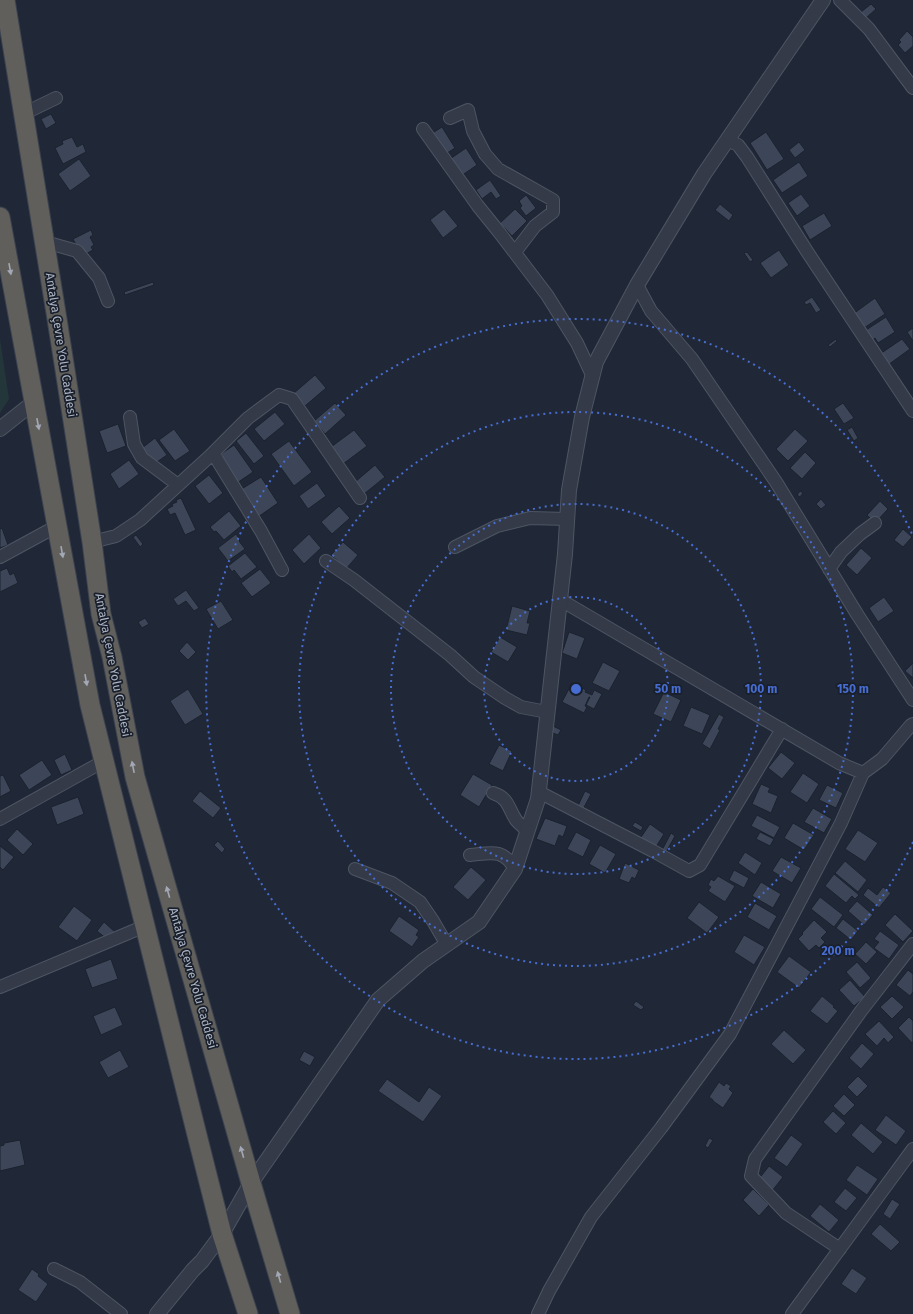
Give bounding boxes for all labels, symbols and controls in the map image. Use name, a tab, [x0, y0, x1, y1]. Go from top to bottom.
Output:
one-way arrow	[7, 263, 13, 275]
street label: Antalya Çevre Yolu Caddesi	[43, 272, 79, 418]
one-way arrow	[36, 418, 42, 431]
one-way arrow	[59, 546, 65, 558]
street label: Antalya Çevre Yolu Caddesi	[92, 592, 134, 738]
one-way arrow	[83, 674, 89, 686]
centre of rings	[569, 682, 583, 696]
text: 50 m	[655, 682, 681, 696]
text: 100 m	[745, 682, 777, 696]
text: 150 m	[837, 682, 869, 696]
one-way arrow	[130, 761, 136, 773]
one-way arrow	[165, 886, 171, 898]
street label: Antalya Çevre Yolu Caddesi	[166, 906, 220, 1050]
text: 200 m	[821, 944, 855, 958]
one-way arrow	[239, 1146, 245, 1158]
one-way arrow	[276, 1270, 282, 1282]

